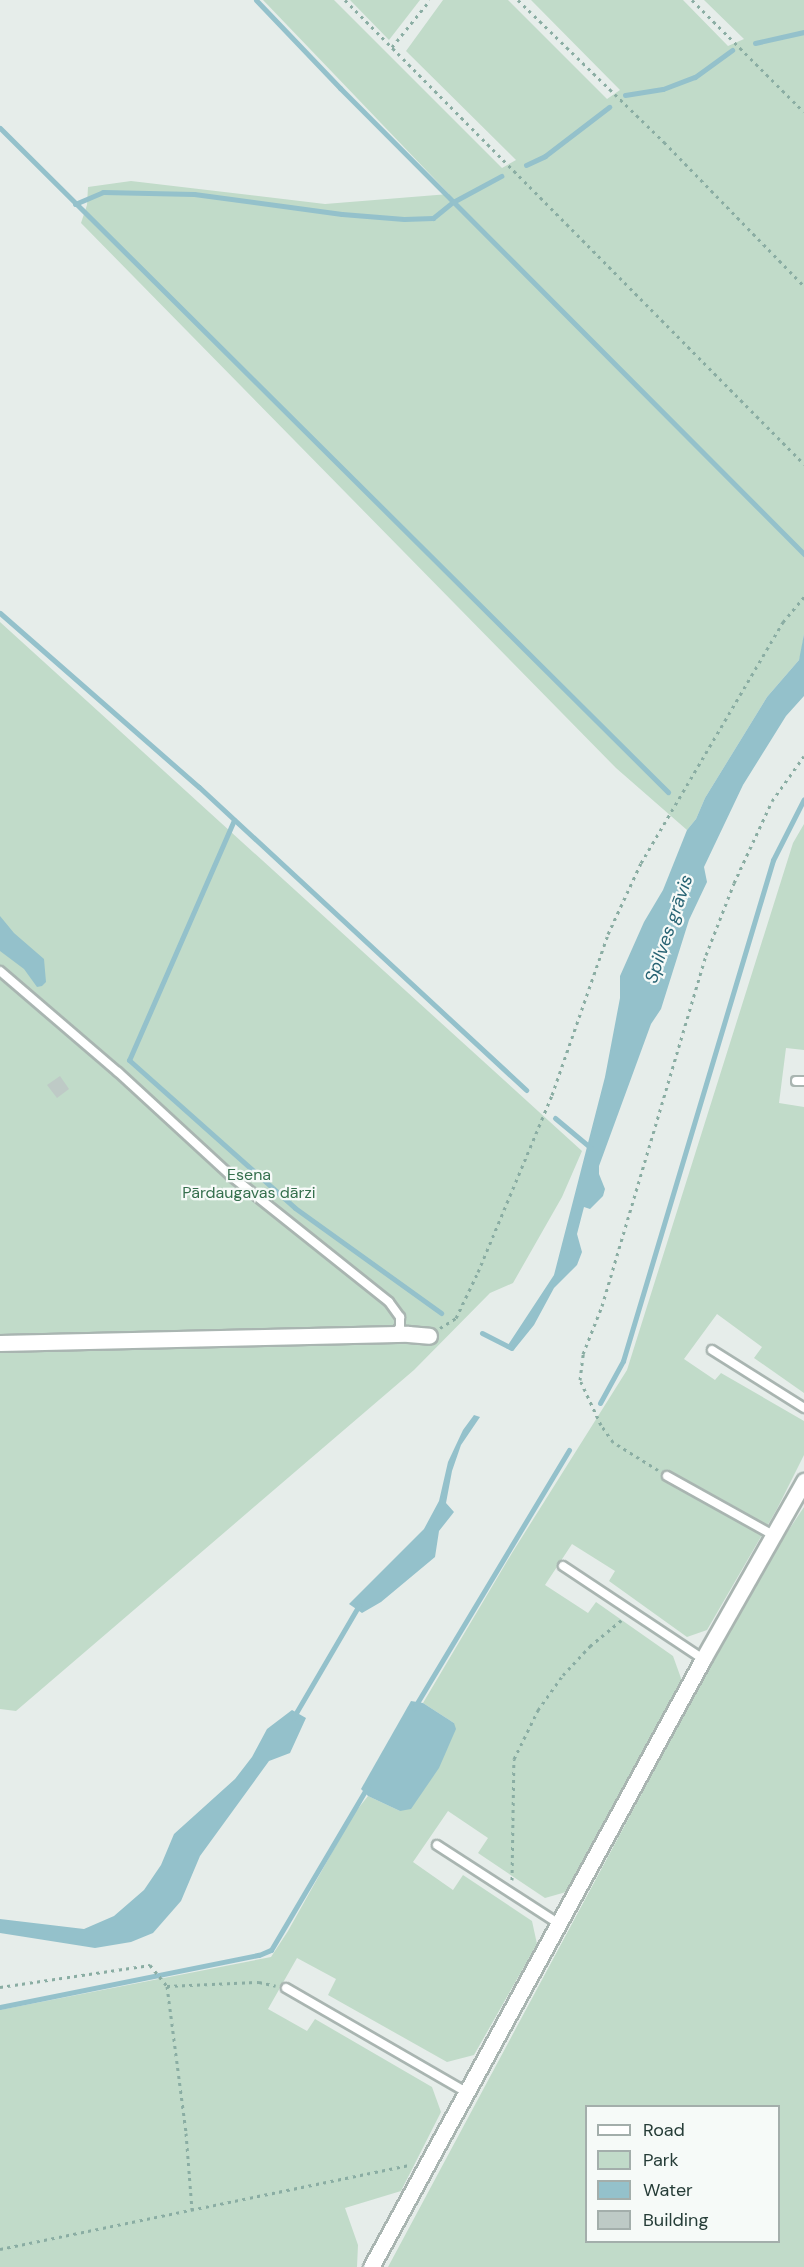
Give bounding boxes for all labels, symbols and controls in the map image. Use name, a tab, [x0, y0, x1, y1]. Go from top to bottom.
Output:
water label: Spilves grāvis	[640, 872, 698, 986]
park label: Esena Pārdaugavas dārzi	[182, 1165, 316, 1203]
legend	[585, 2105, 780, 2243]
text: Road	[643, 2118, 685, 2142]
text: Park	[643, 2148, 679, 2172]
text: Water	[643, 2178, 693, 2202]
text: Building	[643, 2208, 708, 2232]

